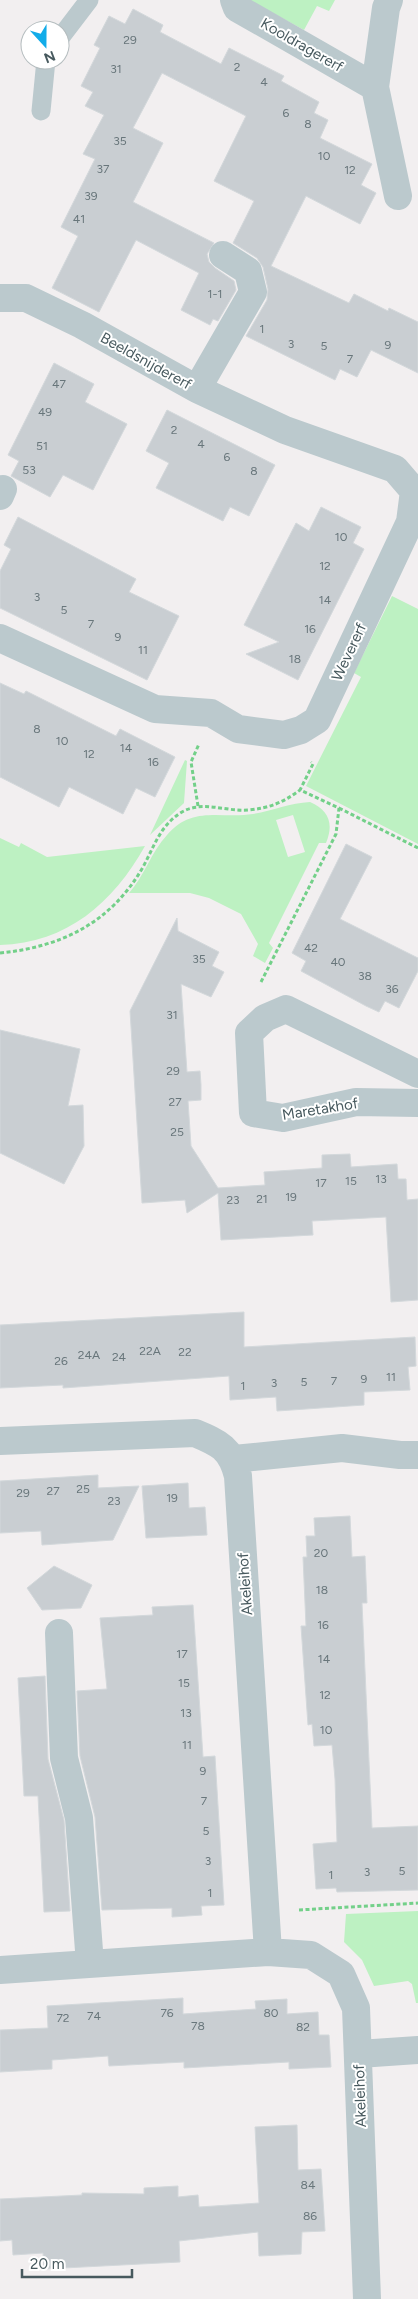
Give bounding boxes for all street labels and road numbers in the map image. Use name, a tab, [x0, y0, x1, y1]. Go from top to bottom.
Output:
street label: Kooldragererf	[258, 14, 347, 76]
street label: Beeldsnijdererf	[97, 329, 195, 394]
street label: Wevererf	[328, 620, 370, 684]
street label: Maretakhof	[281, 1094, 360, 1124]
street label: Akeleihof	[234, 1551, 256, 1616]
street label: Akeleihof	[350, 2064, 370, 2128]

